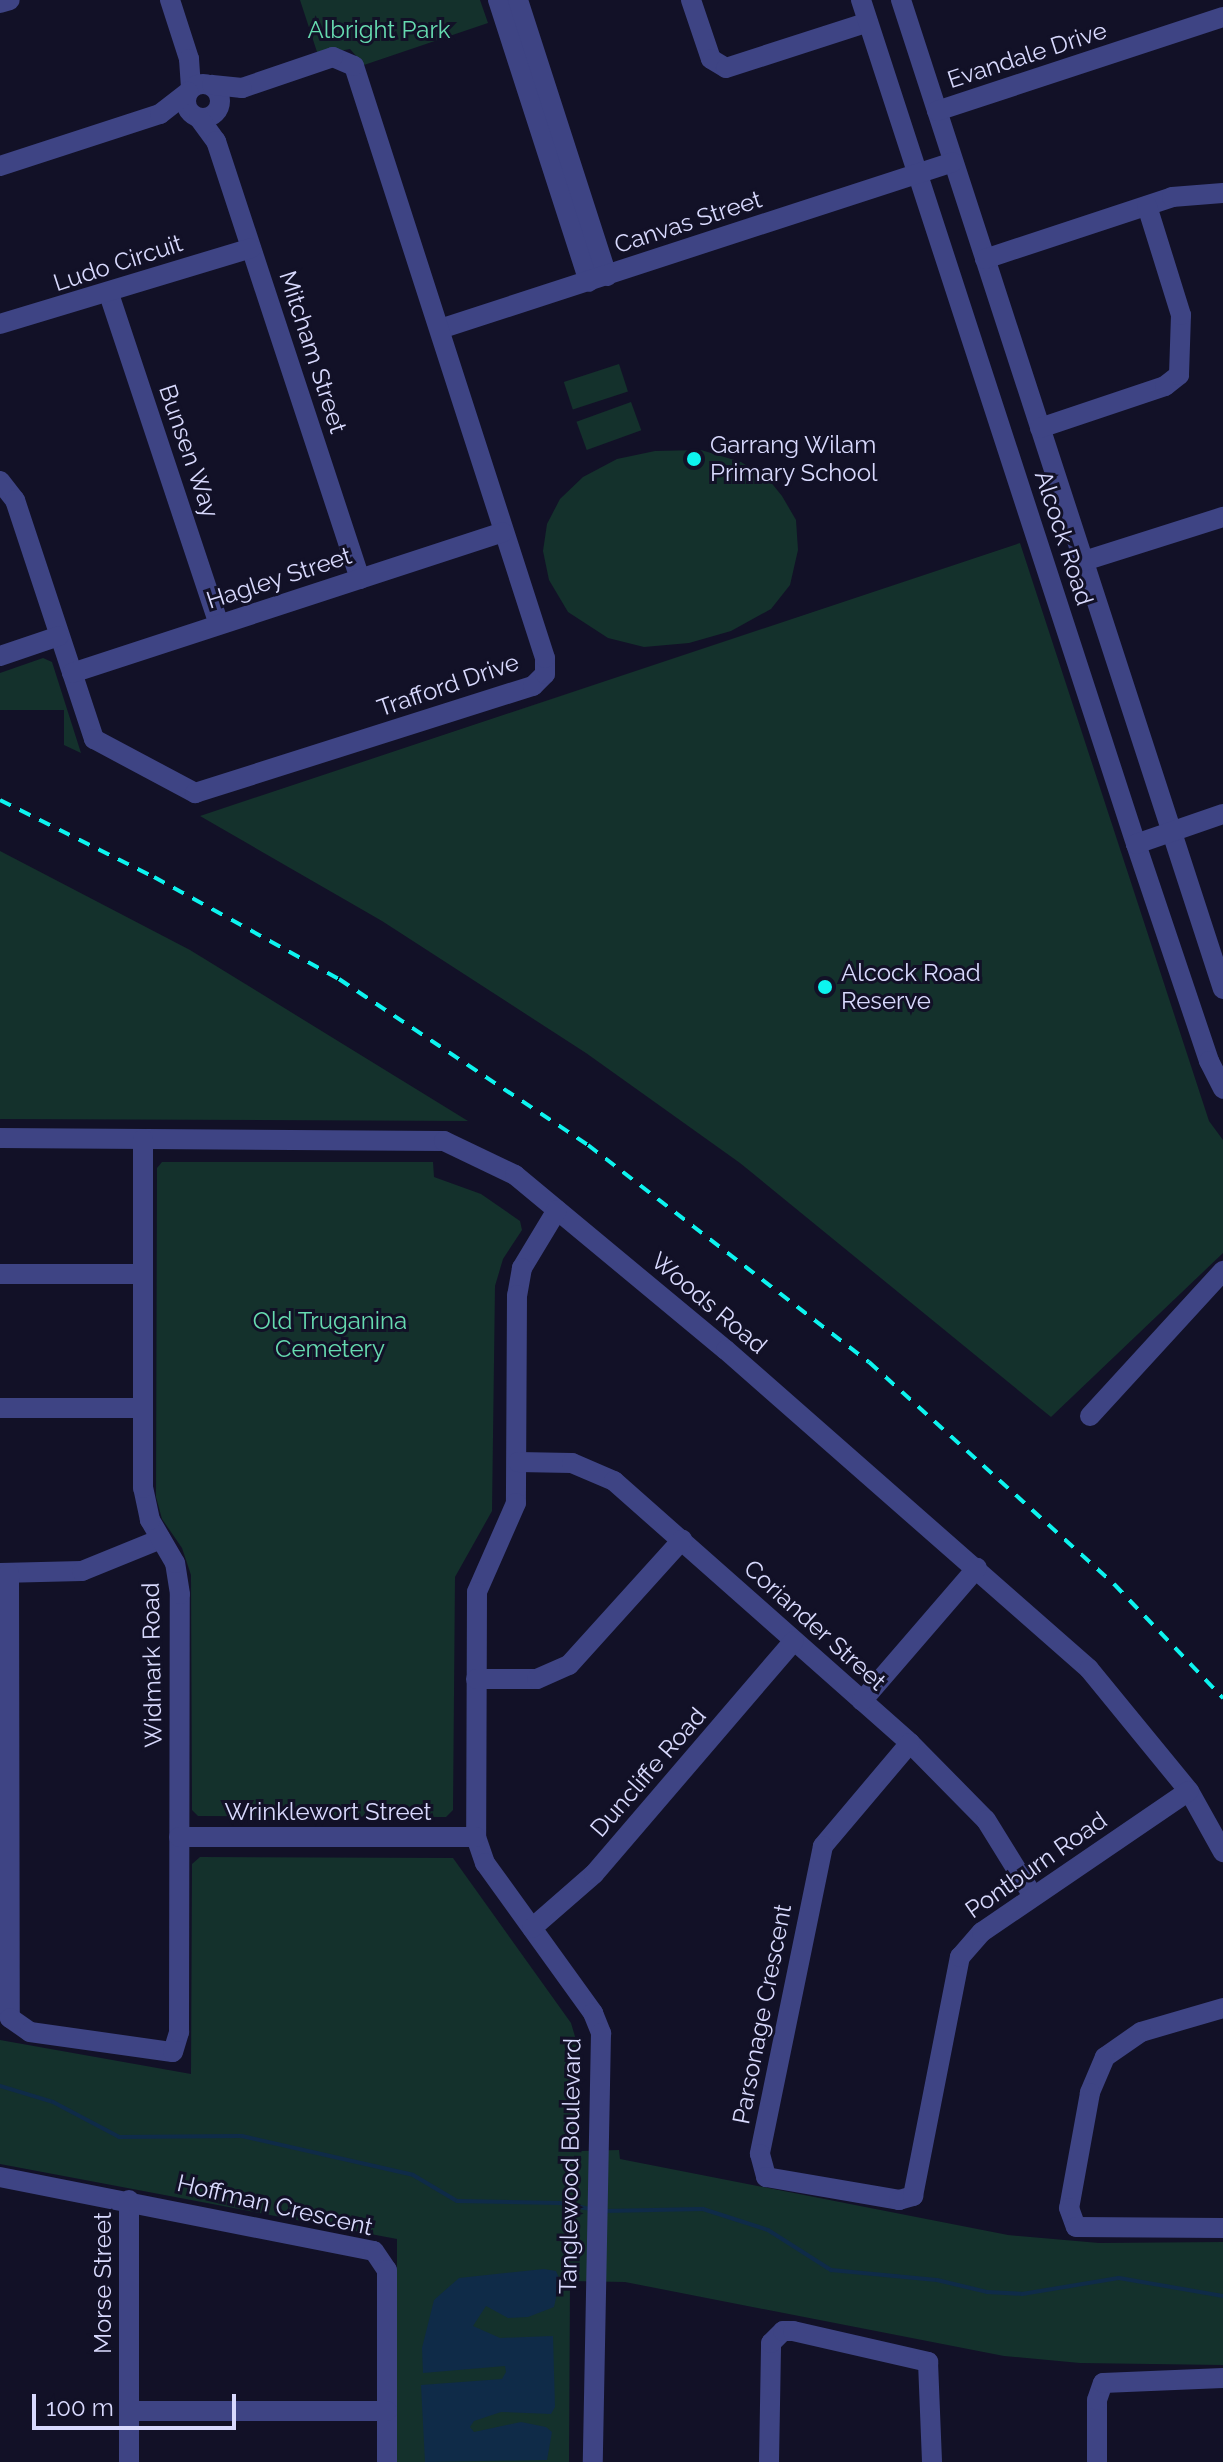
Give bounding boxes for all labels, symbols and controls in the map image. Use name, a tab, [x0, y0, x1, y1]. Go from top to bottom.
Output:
park label: Albright Park	[307, 16, 451, 44]
street label: Evandale Drive	[944, 16, 1110, 94]
street label: Canvas Street	[611, 185, 765, 259]
street label: Ludo Circuit	[50, 229, 186, 297]
street label: Mitcham Street	[273, 267, 353, 437]
street label: Bunsen Way	[153, 380, 225, 522]
place label: Garrang Wilam Primary School	[710, 431, 878, 487]
marker: Garrang Wilam Primary School	[685, 450, 703, 468]
street label: Alcock Road	[1029, 467, 1099, 609]
street label: Hagley Street	[203, 541, 355, 615]
street label: Trafford Drive	[373, 647, 523, 723]
place label: Alcock Road Reserve	[841, 959, 981, 1015]
marker: Alcock Road Reserve	[816, 978, 834, 996]
street label: Woods Road	[645, 1246, 773, 1360]
park label: Old Truganina Cemetery	[253, 1307, 407, 1363]
street label: Coriander Street	[738, 1554, 892, 1696]
street label: Widmark Road	[136, 1582, 168, 1748]
street label: Duncliffe Road	[584, 1702, 712, 1842]
street label: Wrinklewort Street	[224, 1798, 432, 1826]
street label: Pontburn Road	[960, 1806, 1112, 1924]
street label: Parsonage Crescent	[727, 1902, 797, 2126]
street label: Tanglewood Boulevard	[553, 2038, 587, 2294]
street label: Hoffman Crescent	[174, 2168, 376, 2242]
street label: Morse Street	[89, 2212, 117, 2354]
scale bar	[36, 2378, 240, 2428]
text: 100 m	[46, 2393, 114, 2422]

